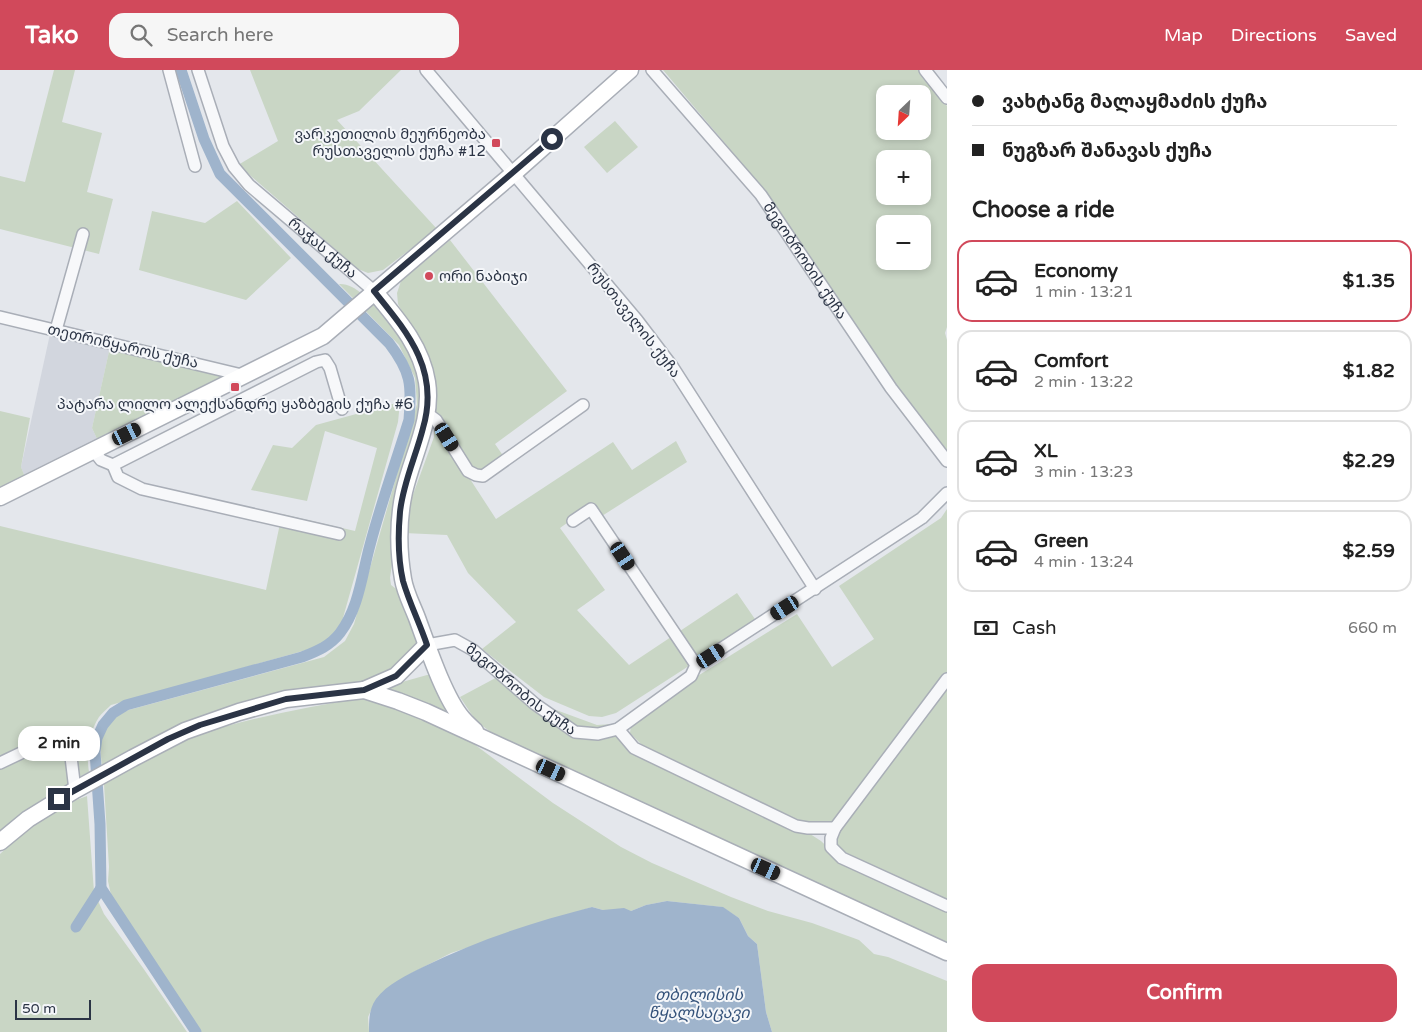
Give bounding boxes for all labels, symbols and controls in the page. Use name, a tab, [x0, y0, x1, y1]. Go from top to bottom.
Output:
search box	[109, 13, 459, 58]
text: Tako	[25, 21, 79, 50]
icon: search	[127, 21, 155, 49]
text: Search here	[167, 24, 273, 46]
text: Map	[1164, 24, 1203, 46]
text: Directions	[1231, 24, 1317, 46]
text: Saved	[1345, 24, 1397, 46]
north arrow	[876, 85, 931, 140]
map controls	[876, 85, 931, 270]
text: ვახტანგ მალაყმაძის ქუჩა	[1002, 91, 1267, 113]
place label: ვარკეთილის მეურნეობა რუსთაველის ქუჩა #12	[294, 125, 486, 160]
route start	[541, 128, 563, 150]
marker: ვარკეთილის მეურნეობა რუსთაველის ქუჩა #12	[490, 137, 502, 149]
text: ნუგზარ შანავას ქუჩა	[1002, 140, 1212, 162]
button: +	[876, 150, 931, 205]
text: Choose a ride	[972, 197, 1115, 223]
street label: მეგობრობის ქუჩა	[759, 199, 851, 323]
street label: რაჭას ქუჩა	[285, 213, 361, 282]
button: −	[876, 215, 931, 270]
street label: რუსთაველის ქუჩა	[583, 259, 685, 381]
icon: car	[974, 259, 1019, 304]
text: Economy	[1034, 260, 1118, 282]
place label: ორი ნაბიჯი	[439, 267, 528, 285]
marker: ორი ნაბიჯი	[423, 270, 435, 282]
text: $1.35	[1343, 270, 1395, 292]
text: 1 min · 13:21	[1034, 282, 1133, 302]
street label: თეთრიწყაროს ქუჩა	[46, 320, 200, 372]
icon: car	[974, 349, 1019, 394]
text: Comfort	[1034, 350, 1108, 372]
text: $1.82	[1343, 360, 1395, 382]
text: 2 min · 13:22	[1034, 372, 1133, 392]
marker: პატარა ლილო ალექსანდრე ყაზბეგის ქუჩა #6	[229, 381, 241, 393]
place label: პატარა ლილო ალექსანდრე ყაზბეგის ქუჩა #6	[57, 395, 413, 413]
car	[432, 420, 461, 454]
car	[110, 421, 143, 447]
icon: car	[974, 439, 1019, 484]
text: XL	[1034, 440, 1058, 462]
text: $2.29	[1343, 450, 1395, 472]
text: 3 min · 13:23	[1034, 462, 1133, 482]
icon: car	[974, 529, 1019, 574]
text: Green	[1034, 530, 1088, 552]
car	[608, 539, 637, 573]
text: $2.59	[1343, 540, 1395, 562]
text: 4 min · 13:24	[1034, 552, 1133, 572]
car	[768, 594, 801, 622]
icon: cash	[972, 614, 1000, 642]
text: Cash	[1012, 617, 1057, 639]
text: 660 m	[1348, 618, 1397, 638]
street label: მეგობრობის ქუჩა	[463, 639, 580, 739]
car	[694, 642, 727, 670]
callout: 2 min	[18, 726, 100, 762]
text: 2 min	[38, 733, 80, 753]
car	[534, 757, 567, 783]
route end	[48, 788, 70, 810]
car	[749, 856, 782, 882]
button: Confirm	[972, 964, 1397, 1022]
water label: თბილისის წყალსაცავი	[649, 985, 750, 1023]
scale bar	[15, 997, 91, 1020]
text: 50 m	[22, 1000, 56, 1017]

